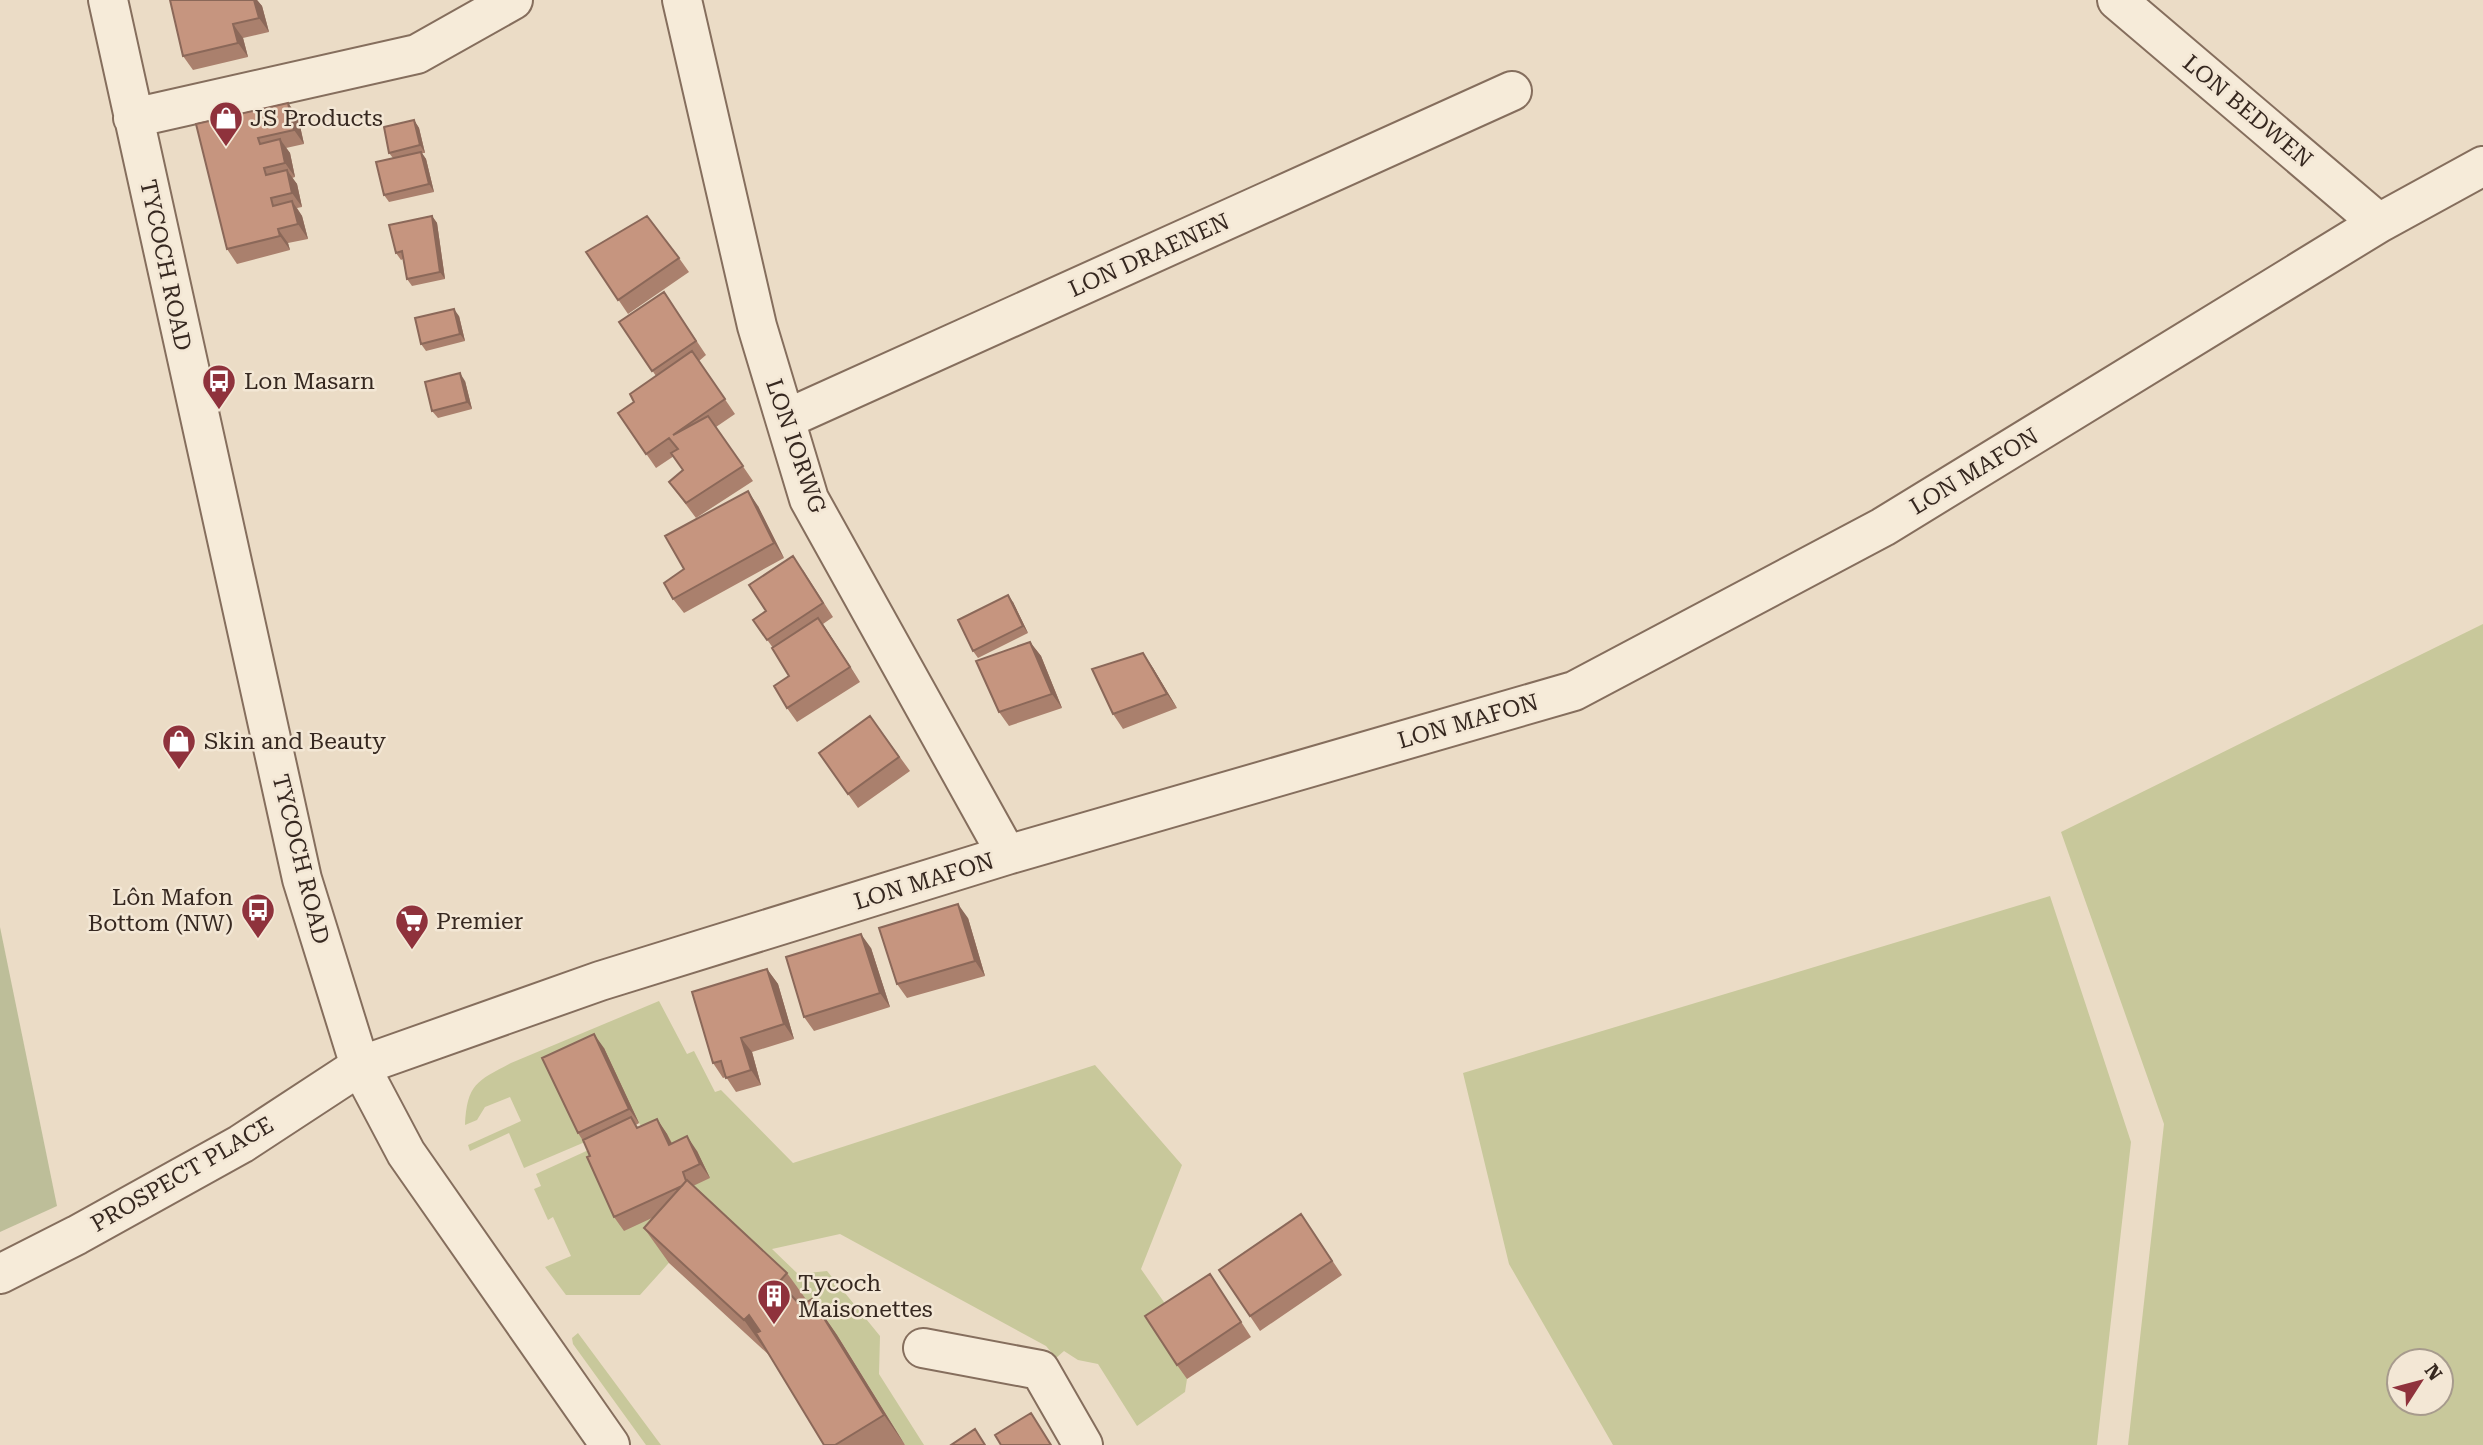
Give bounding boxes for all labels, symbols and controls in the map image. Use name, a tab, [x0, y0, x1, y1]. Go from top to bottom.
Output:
street label: LON BEDWEN	[2177, 49, 2318, 173]
shop icon: JS Products	[207, 99, 245, 148]
place label: JS Products	[250, 105, 383, 132]
street label: TYCOCH ROAD	[134, 177, 197, 353]
street label: LON DRAENEN	[1065, 208, 1234, 303]
bus stop icon: Lon Masarn	[200, 362, 238, 411]
place label: Lon Masarn	[244, 368, 375, 395]
street label: LON IORWG	[760, 376, 831, 517]
street label: LON MAFON	[1905, 423, 2043, 520]
street label: LON MAFON	[1395, 689, 1542, 754]
shop icon: Skin and Beauty	[160, 722, 198, 771]
place label: Skin and Beauty	[204, 728, 386, 755]
street label: TYCOCH ROAD	[266, 771, 335, 947]
street label: LON MAFON	[851, 847, 997, 916]
place label: Lôn Mafon Bottom (NW)	[88, 884, 233, 937]
bus stop icon: Lôn Mafon Bottom (NW)	[239, 891, 277, 940]
supermarket icon: Premier	[393, 902, 431, 951]
place label: Premier	[436, 908, 523, 935]
street label: PROSPECT PLACE	[86, 1111, 278, 1238]
place label: Tycoch Maisonettes	[798, 1270, 933, 1323]
building icon: Tycoch Maisonettes	[755, 1277, 793, 1326]
north arrow	[2385, 1347, 2455, 1417]
text: N	[2420, 1360, 2447, 1385]

